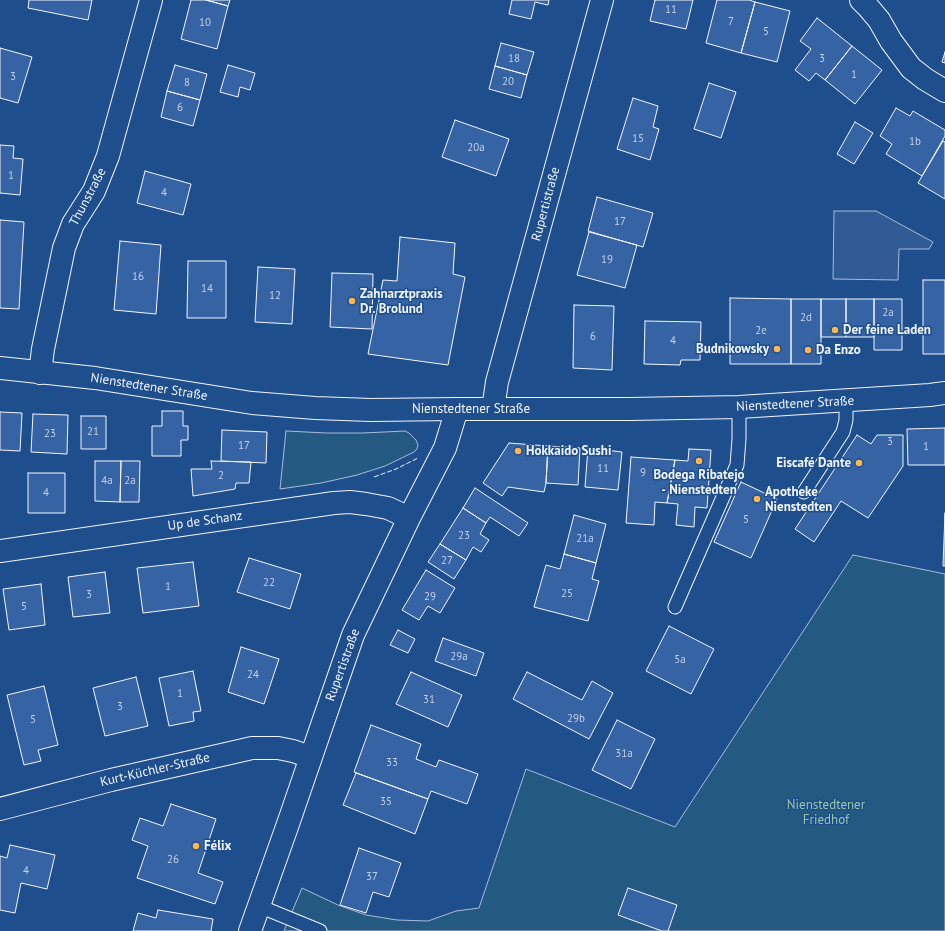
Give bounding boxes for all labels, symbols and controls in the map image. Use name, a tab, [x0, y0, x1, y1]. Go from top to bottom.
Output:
house number: 11	[665, 3, 677, 17]
house number: 7	[728, 15, 734, 29]
house number: 10	[199, 16, 211, 30]
house number: 5	[763, 25, 769, 39]
house number: 18	[508, 52, 520, 66]
house number: 3	[819, 52, 825, 66]
house number: 1	[851, 68, 857, 82]
house number: 3	[10, 70, 16, 84]
house number: 20	[502, 75, 514, 89]
house number: 8	[184, 76, 190, 90]
house number: 6	[177, 101, 183, 115]
house number: 15	[632, 132, 644, 146]
house number: 1b	[909, 135, 921, 149]
house number: 20a	[467, 141, 485, 155]
street label: Thunstraße	[66, 165, 110, 229]
street label: Rupertistraße	[529, 165, 563, 243]
house number: 1	[8, 169, 14, 183]
house number: 4	[161, 186, 167, 200]
house number: 17	[614, 215, 626, 229]
house number: 19	[601, 253, 613, 267]
house number: 16	[132, 270, 144, 284]
house number: 14	[201, 282, 213, 296]
place label: Zahnarztpraxis Dr. Brolund	[360, 286, 443, 317]
house number: 12	[269, 289, 281, 303]
marker: Zahnarztpraxis Dr. Brolund	[347, 296, 357, 306]
house number: 2a	[882, 306, 894, 320]
house number: 2d	[800, 311, 812, 325]
place label: Der feine Laden	[843, 322, 931, 338]
house number: 2e	[755, 324, 767, 338]
marker: Der feine Laden	[830, 325, 840, 335]
house number: 6	[590, 330, 596, 344]
house number: 4	[670, 334, 676, 348]
place label: Budnikowsky	[696, 341, 769, 357]
place label: Da Enzo	[816, 342, 861, 358]
marker: Budnikowsky	[772, 344, 782, 354]
marker: Da Enzo	[803, 345, 813, 355]
street label: Nienstedtener Straße	[89, 370, 209, 404]
street label: Nienstedtener Straße	[736, 393, 854, 415]
street label: Nienstedtener Straße	[412, 401, 530, 417]
house number: 21	[87, 425, 99, 439]
house number: 23	[44, 427, 56, 441]
house number: 3	[887, 435, 893, 449]
house number: 17	[238, 439, 250, 453]
house number: 1	[923, 440, 929, 454]
place label: Hokkaido Sushi	[526, 443, 611, 459]
marker: Hokkaido Sushi	[513, 446, 523, 456]
place label: Eiscafé Dante	[776, 455, 851, 471]
marker: Bodega Ribatejo - Nienstedten	[694, 456, 704, 466]
marker: Eiscafé Dante	[854, 458, 864, 468]
house number: 11	[597, 462, 609, 476]
house number: 9	[640, 466, 646, 480]
place label: Bodega Ribatejo - Nienstedten	[653, 467, 745, 498]
house number: 2	[218, 469, 224, 483]
house number: 4a	[101, 474, 113, 488]
house number: 2a	[124, 474, 136, 488]
place label: Apotheke Nienstedten	[765, 484, 832, 515]
house number: 4	[43, 486, 49, 500]
marker: Apotheke Nienstedten	[752, 494, 762, 504]
street label: Up de Schanz	[167, 508, 243, 534]
house number: 5	[743, 513, 749, 527]
house number: 23	[458, 529, 470, 543]
house number: 21a	[576, 532, 594, 546]
house number: 27	[441, 554, 453, 568]
house number: 22	[263, 576, 275, 590]
house number: 1	[165, 580, 171, 594]
house number: 25	[561, 587, 573, 601]
house number: 3	[86, 588, 92, 602]
house number: 29	[424, 590, 436, 604]
house number: 5	[21, 600, 27, 614]
street label: Rupertistraße	[323, 627, 363, 703]
house number: 29a	[450, 650, 468, 664]
house number: 5a	[674, 653, 686, 667]
house number: 24	[247, 668, 259, 682]
house number: 1	[177, 687, 183, 701]
house number: 31	[423, 693, 435, 707]
house number: 3	[117, 700, 123, 714]
house number: 29b	[567, 712, 585, 726]
house number: 5	[30, 713, 36, 727]
house number: 31a	[615, 747, 633, 761]
street label: Kurt-Küchler-Straße	[99, 750, 211, 790]
house number: 33	[386, 756, 398, 770]
house number: 35	[380, 795, 392, 809]
park label: Nienstedtener Friedhof	[787, 797, 865, 828]
place label: Félix	[204, 838, 231, 854]
marker: Félix	[191, 841, 201, 851]
house number: 26	[167, 853, 179, 867]
house number: 4	[23, 864, 29, 878]
house number: 37	[366, 870, 378, 884]

